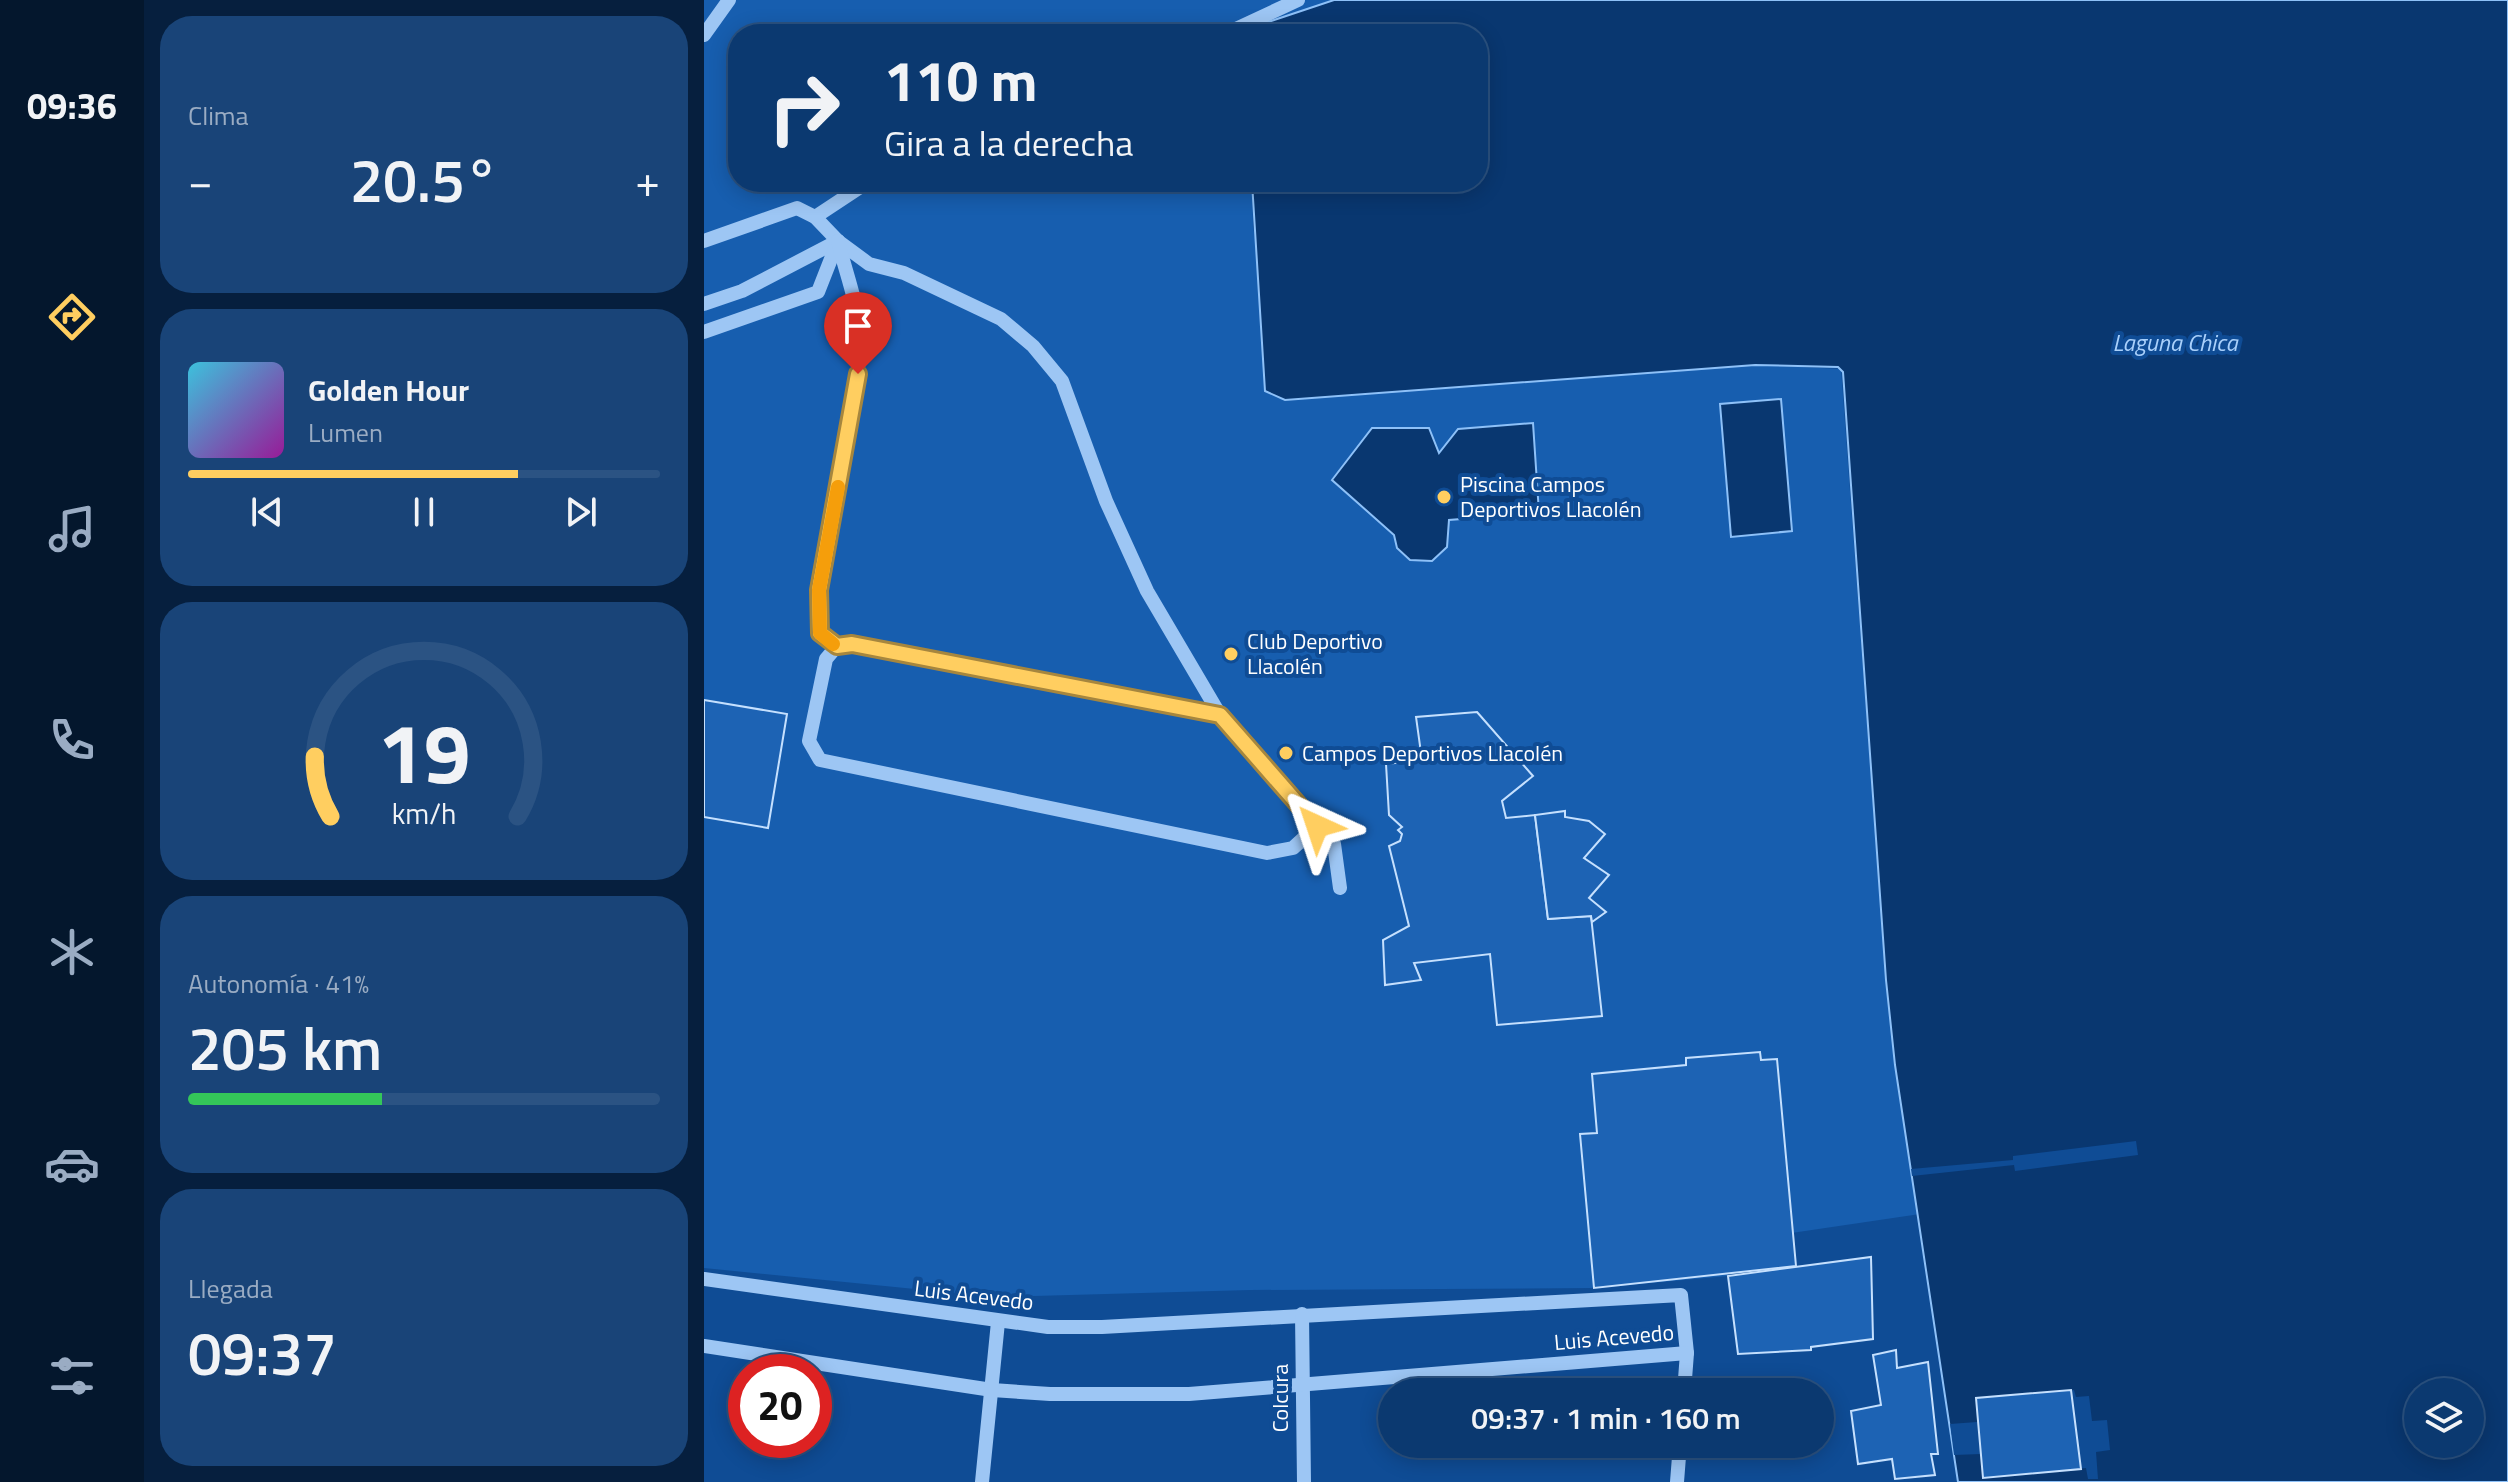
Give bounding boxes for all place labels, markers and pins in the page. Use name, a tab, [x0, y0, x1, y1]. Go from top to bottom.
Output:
pin	[824, 292, 892, 374]
place label: Piscina Campos Deportivos Llacolén	[1460, 467, 1641, 526]
marker: Piscina Campos Deportivos Llacolén	[1435, 488, 1453, 506]
place label: Club Deportivo Llacolén	[1247, 624, 1383, 683]
marker: Club Deportivo Llacolén	[1222, 645, 1240, 663]
place label: Campos Deportivos Llacolén	[1302, 736, 1563, 770]
marker: Campos Deportivos Llacolén	[1277, 744, 1295, 762]

